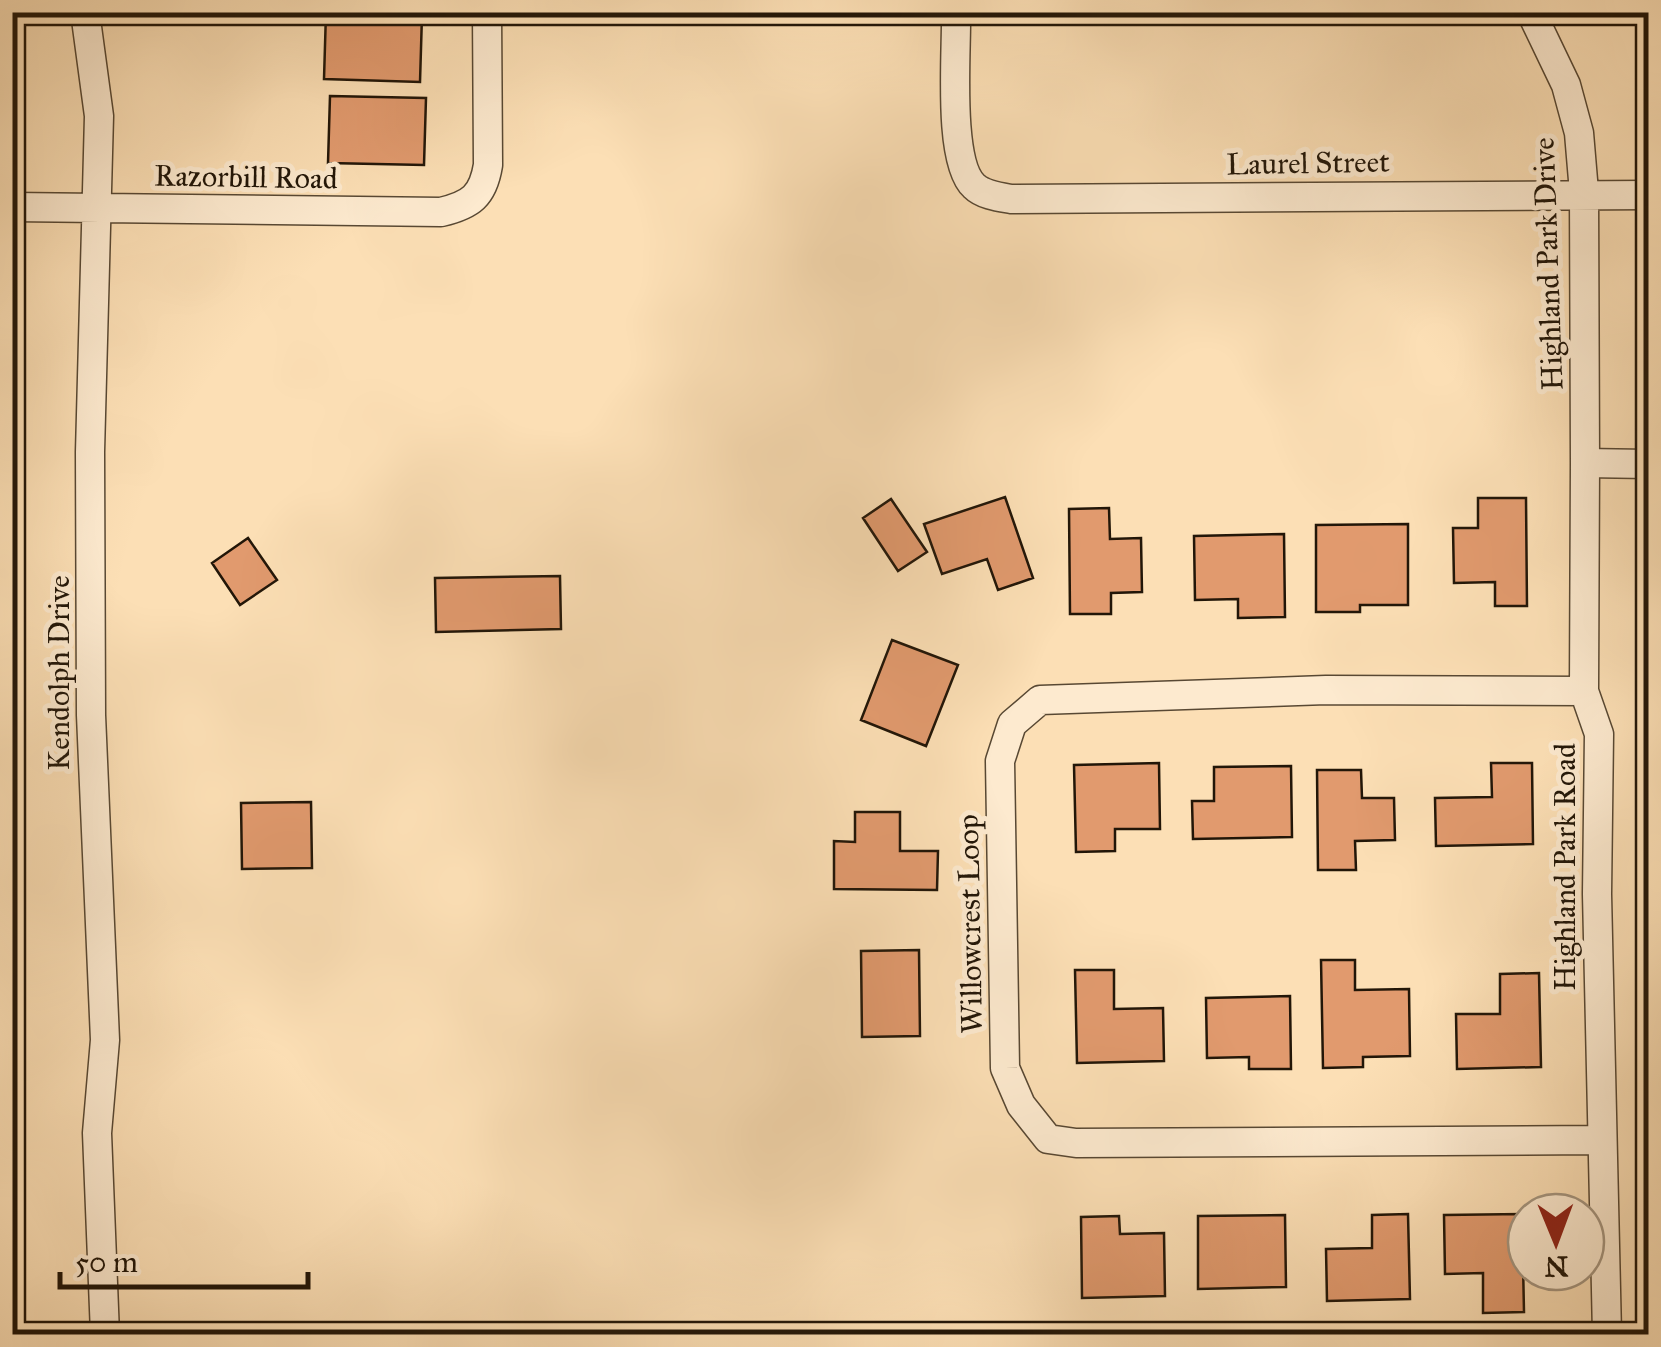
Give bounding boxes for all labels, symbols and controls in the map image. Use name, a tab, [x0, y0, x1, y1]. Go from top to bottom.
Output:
street label: Highland Park Drive	[1526, 137, 1570, 391]
street label: Laurel Street	[1226, 144, 1390, 182]
street label: Razorbill Road	[154, 157, 338, 197]
street label: Kendolph Drive	[41, 575, 77, 771]
street label: Highland Park Road	[1547, 743, 1583, 991]
street label: Willowcrest Loop	[950, 814, 990, 1034]
north arrow	[1506, 1192, 1606, 1292]
scale bar	[60, 1227, 308, 1289]
text: 50 m	[75, 1244, 138, 1280]
text: N	[1544, 1249, 1569, 1284]

